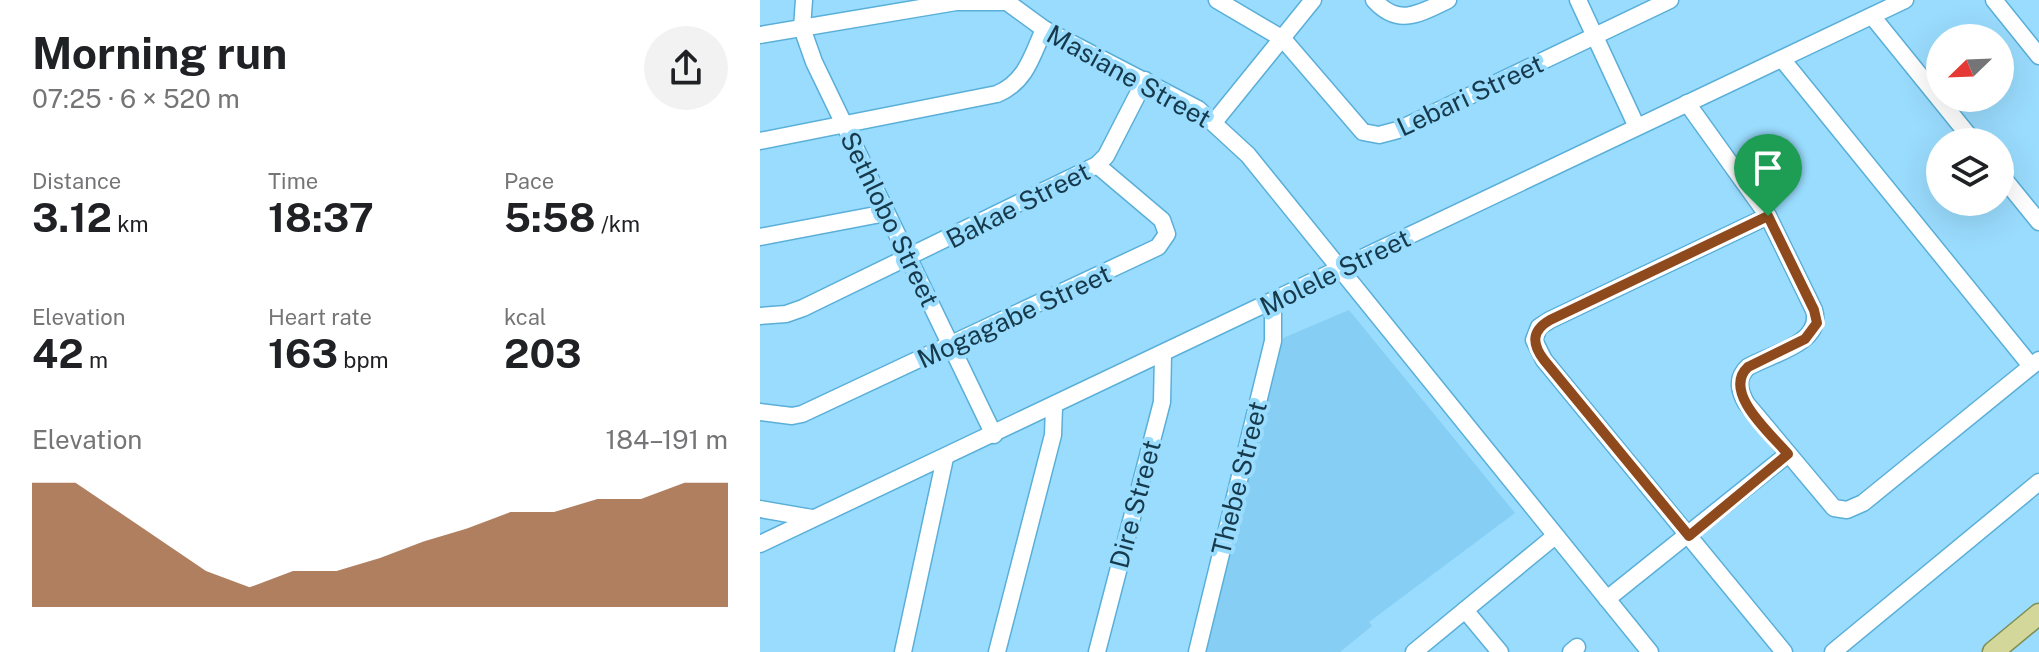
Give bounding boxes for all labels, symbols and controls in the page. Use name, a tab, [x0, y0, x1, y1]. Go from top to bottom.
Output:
street label: Masiane Street	[1041, 18, 1217, 134]
north arrow	[1926, 24, 2014, 112]
map controls	[1926, 24, 2014, 216]
button: share	[644, 26, 728, 110]
text: Morning run	[32, 27, 287, 79]
street label: Lebari Street	[1392, 48, 1548, 142]
text: 07:25 · 6 × 520 m	[32, 83, 240, 114]
street label: Sethlobo Street	[834, 126, 946, 312]
button: layers	[1926, 128, 2014, 216]
pin	[1734, 134, 1802, 216]
icon: arrive	[1746, 146, 1790, 190]
street label: Bakae Street	[941, 155, 1095, 255]
text: Distance	[32, 168, 121, 194]
text: Time	[268, 168, 318, 194]
text: Pace	[504, 168, 554, 194]
text: 3.12	[32, 194, 112, 241]
text: 18:37	[268, 194, 374, 241]
text: 5:58	[504, 194, 596, 241]
text: km	[112, 211, 149, 237]
text: /km	[596, 211, 640, 237]
street label: Molele Street	[1255, 222, 1415, 322]
street label: Mogagabe Street	[912, 258, 1116, 374]
text: Elevation	[32, 304, 125, 330]
text: Heart rate	[268, 304, 372, 330]
text: kcal	[504, 304, 546, 330]
text: 42	[32, 330, 84, 377]
text: 163	[268, 330, 338, 377]
text: 203	[504, 330, 582, 377]
text: m	[84, 347, 108, 373]
text: bpm	[338, 347, 389, 373]
street label: Thebe Street	[1205, 398, 1273, 558]
text: Elevation	[32, 424, 142, 455]
text: 184–191 m	[606, 424, 728, 455]
street label: Dire Street	[1103, 437, 1167, 571]

